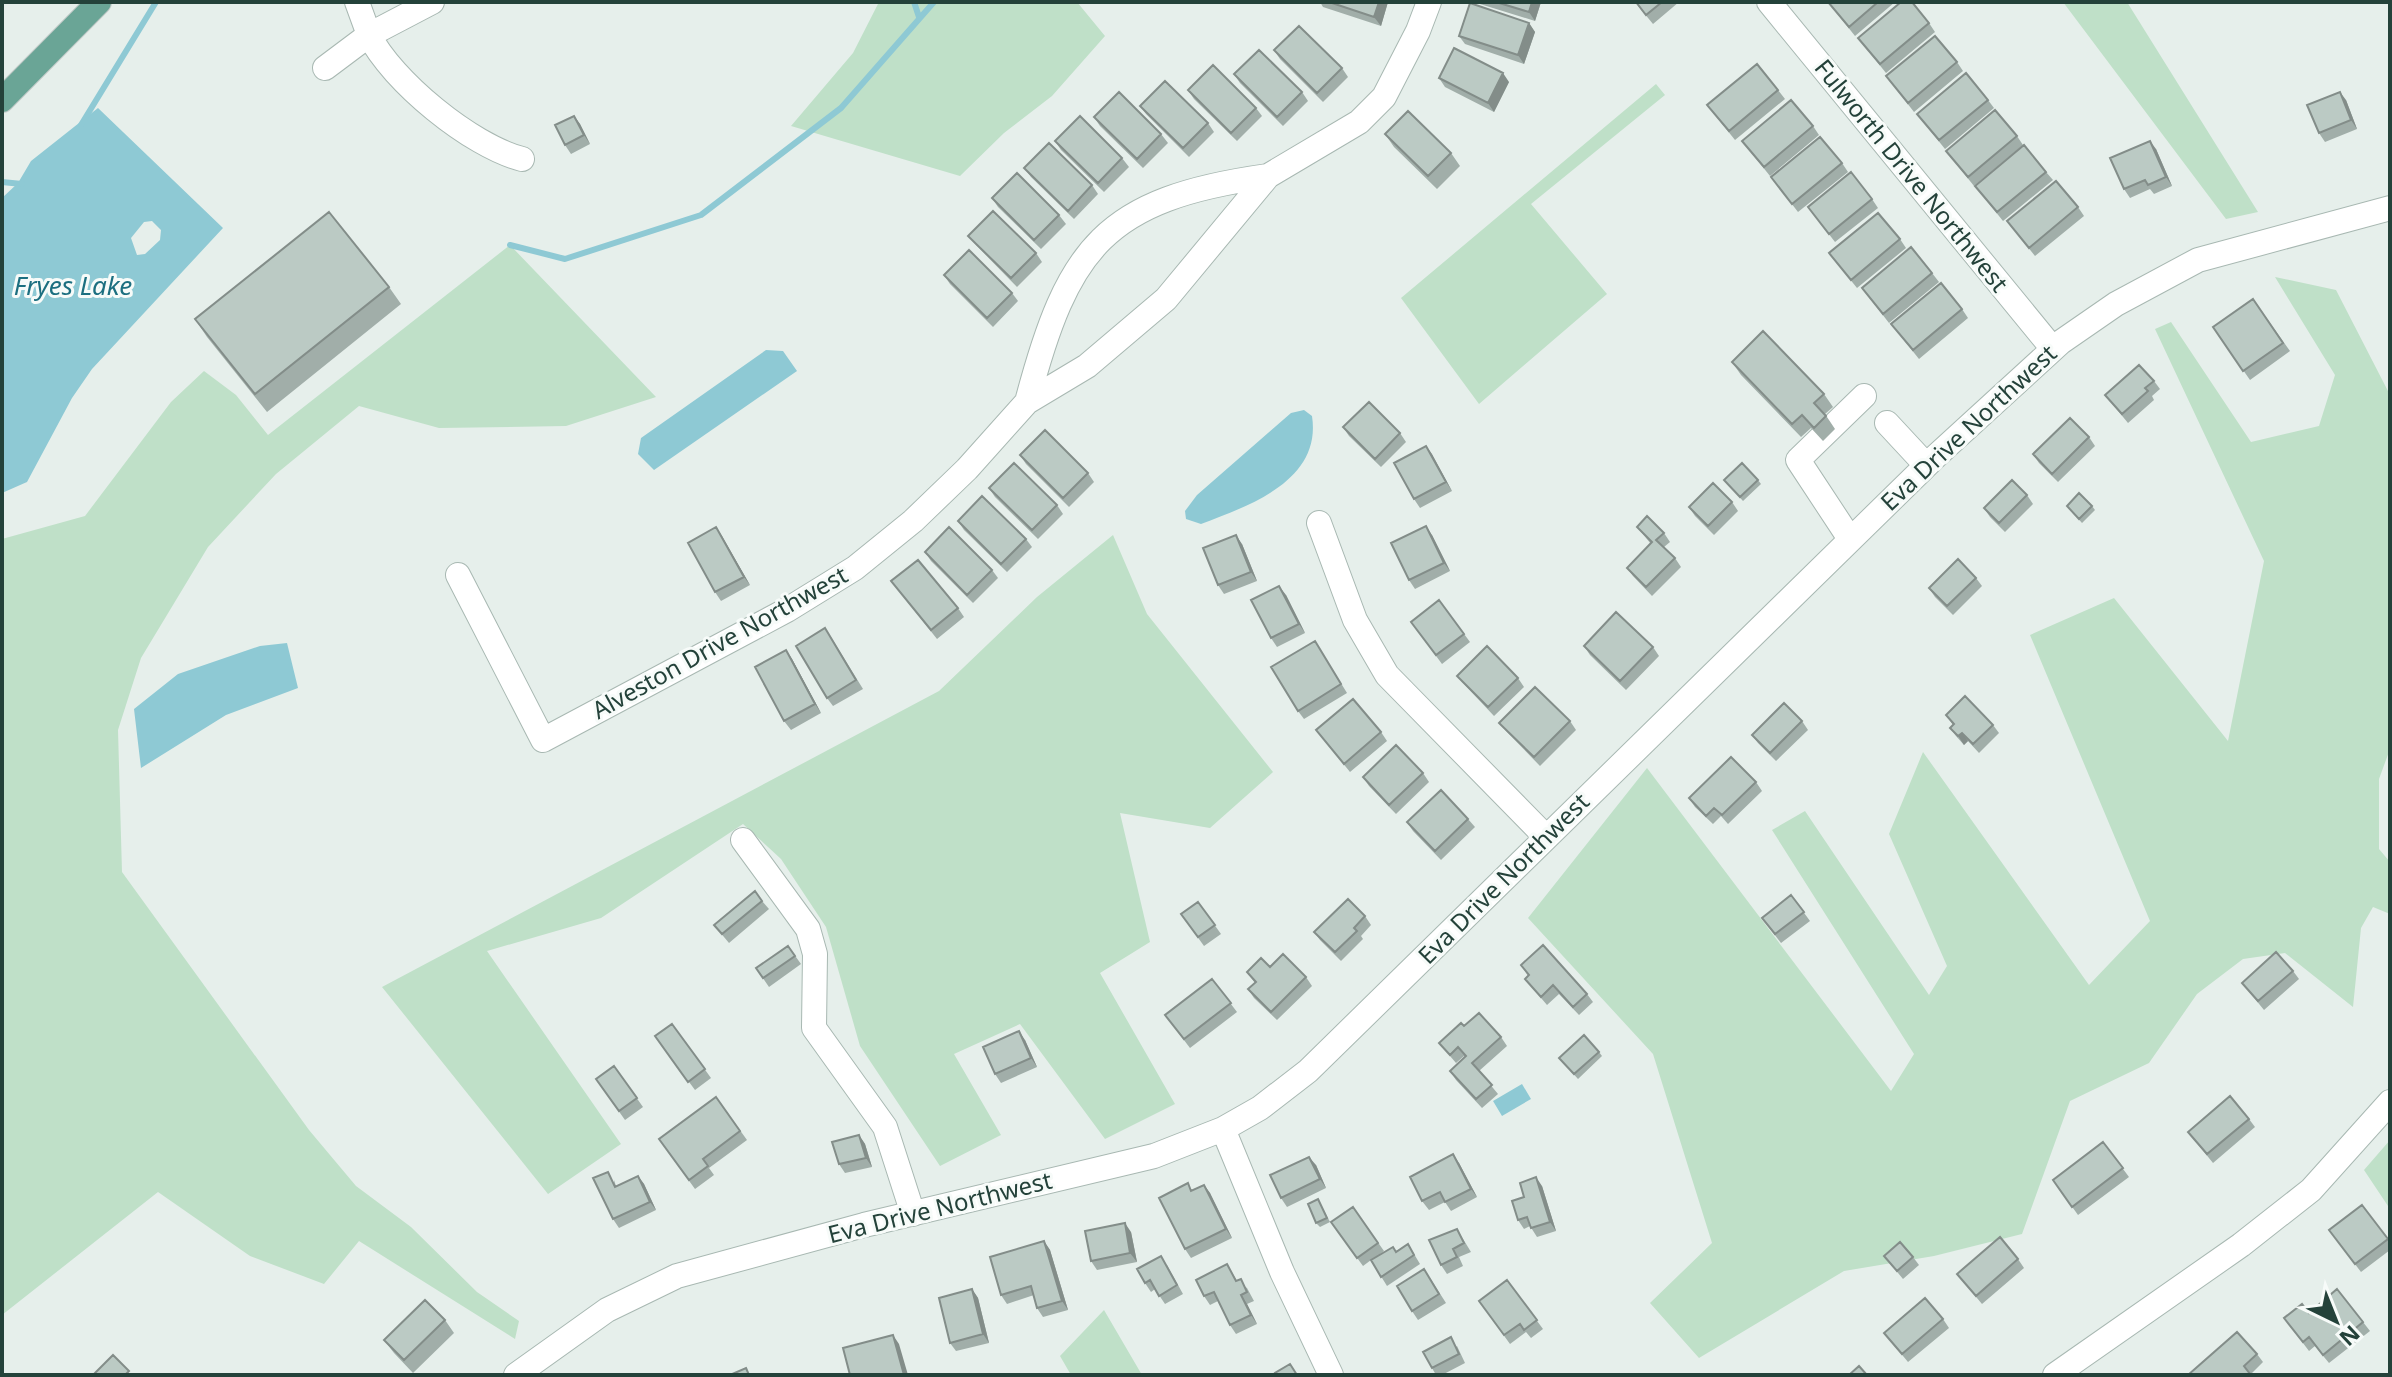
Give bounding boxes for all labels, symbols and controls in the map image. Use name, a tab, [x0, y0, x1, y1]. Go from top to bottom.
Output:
street label: Fulworth Drive Northwest	[1808, 52, 2017, 299]
water label: Fryes Lake	[14, 267, 132, 303]
street label: Eva Drive Northwest	[1873, 336, 2063, 517]
street label: Alveston Drive Northwest	[586, 557, 853, 726]
street label: Eva Drive Northwest	[1410, 785, 1596, 971]
street label: Eva Drive Northwest	[824, 1163, 1055, 1250]
north arrow	[2296, 1281, 2376, 1361]
text: N	[2334, 1319, 2367, 1353]

